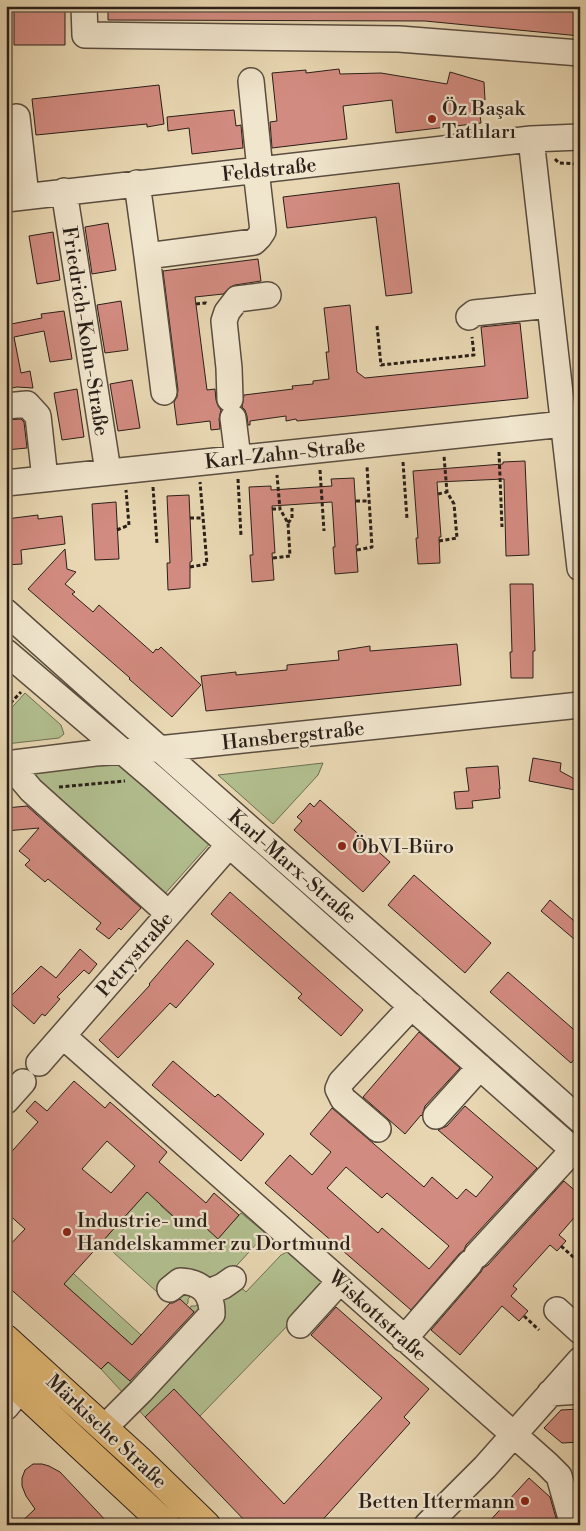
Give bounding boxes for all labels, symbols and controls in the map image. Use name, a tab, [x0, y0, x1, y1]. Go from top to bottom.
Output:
place label: Öz Başak Tatlıları	[442, 96, 526, 145]
marker: Öz Başak Tatlıları	[426, 113, 438, 125]
street label: Feldstraße	[221, 153, 318, 188]
street label: Friedrich-Kohn-Straße	[56, 225, 113, 438]
street label: Karl-Zahn-Straße	[204, 434, 367, 475]
street label: Hansbergstraße	[221, 717, 366, 756]
street label: Karl-Marx-Straße	[223, 805, 361, 930]
place label: ÖbVI-Büro	[352, 834, 454, 860]
marker: ÖbVI-Büro	[336, 840, 348, 852]
street label: Petrystraße	[91, 907, 179, 1003]
place label: Industrie- und Handelskammer zu Dortmund	[77, 1209, 351, 1257]
marker: Industrie- und Handelskammer zu Dortmund	[61, 1226, 73, 1238]
street label: Wiskottstraße	[322, 1265, 432, 1367]
street label: Märkische Straße	[40, 1370, 172, 1495]
place label: Betten Ittermann	[358, 1490, 515, 1515]
marker: Betten Ittermann	[519, 1495, 531, 1507]

